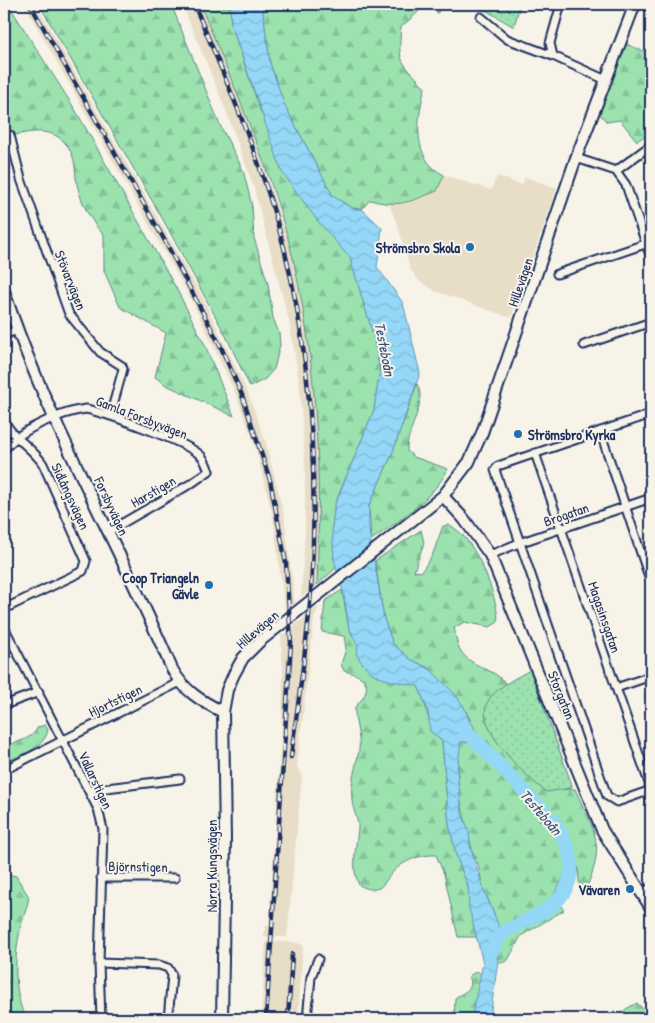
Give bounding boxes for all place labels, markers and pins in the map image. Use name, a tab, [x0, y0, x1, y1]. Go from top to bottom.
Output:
place label: Strömsbro Skola	[376, 238, 461, 257]
marker: Strömsbro Skola	[464, 241, 476, 253]
place label: Strömsbro Kyrka	[528, 425, 616, 446]
marker: Strömsbro Kyrka	[512, 428, 524, 440]
place label: Coop Triangeln Gävle	[122, 568, 199, 603]
marker: Coop Triangeln Gävle	[203, 579, 215, 591]
place label: Vävaren	[578, 880, 620, 899]
marker: Vävaren	[624, 883, 636, 895]

